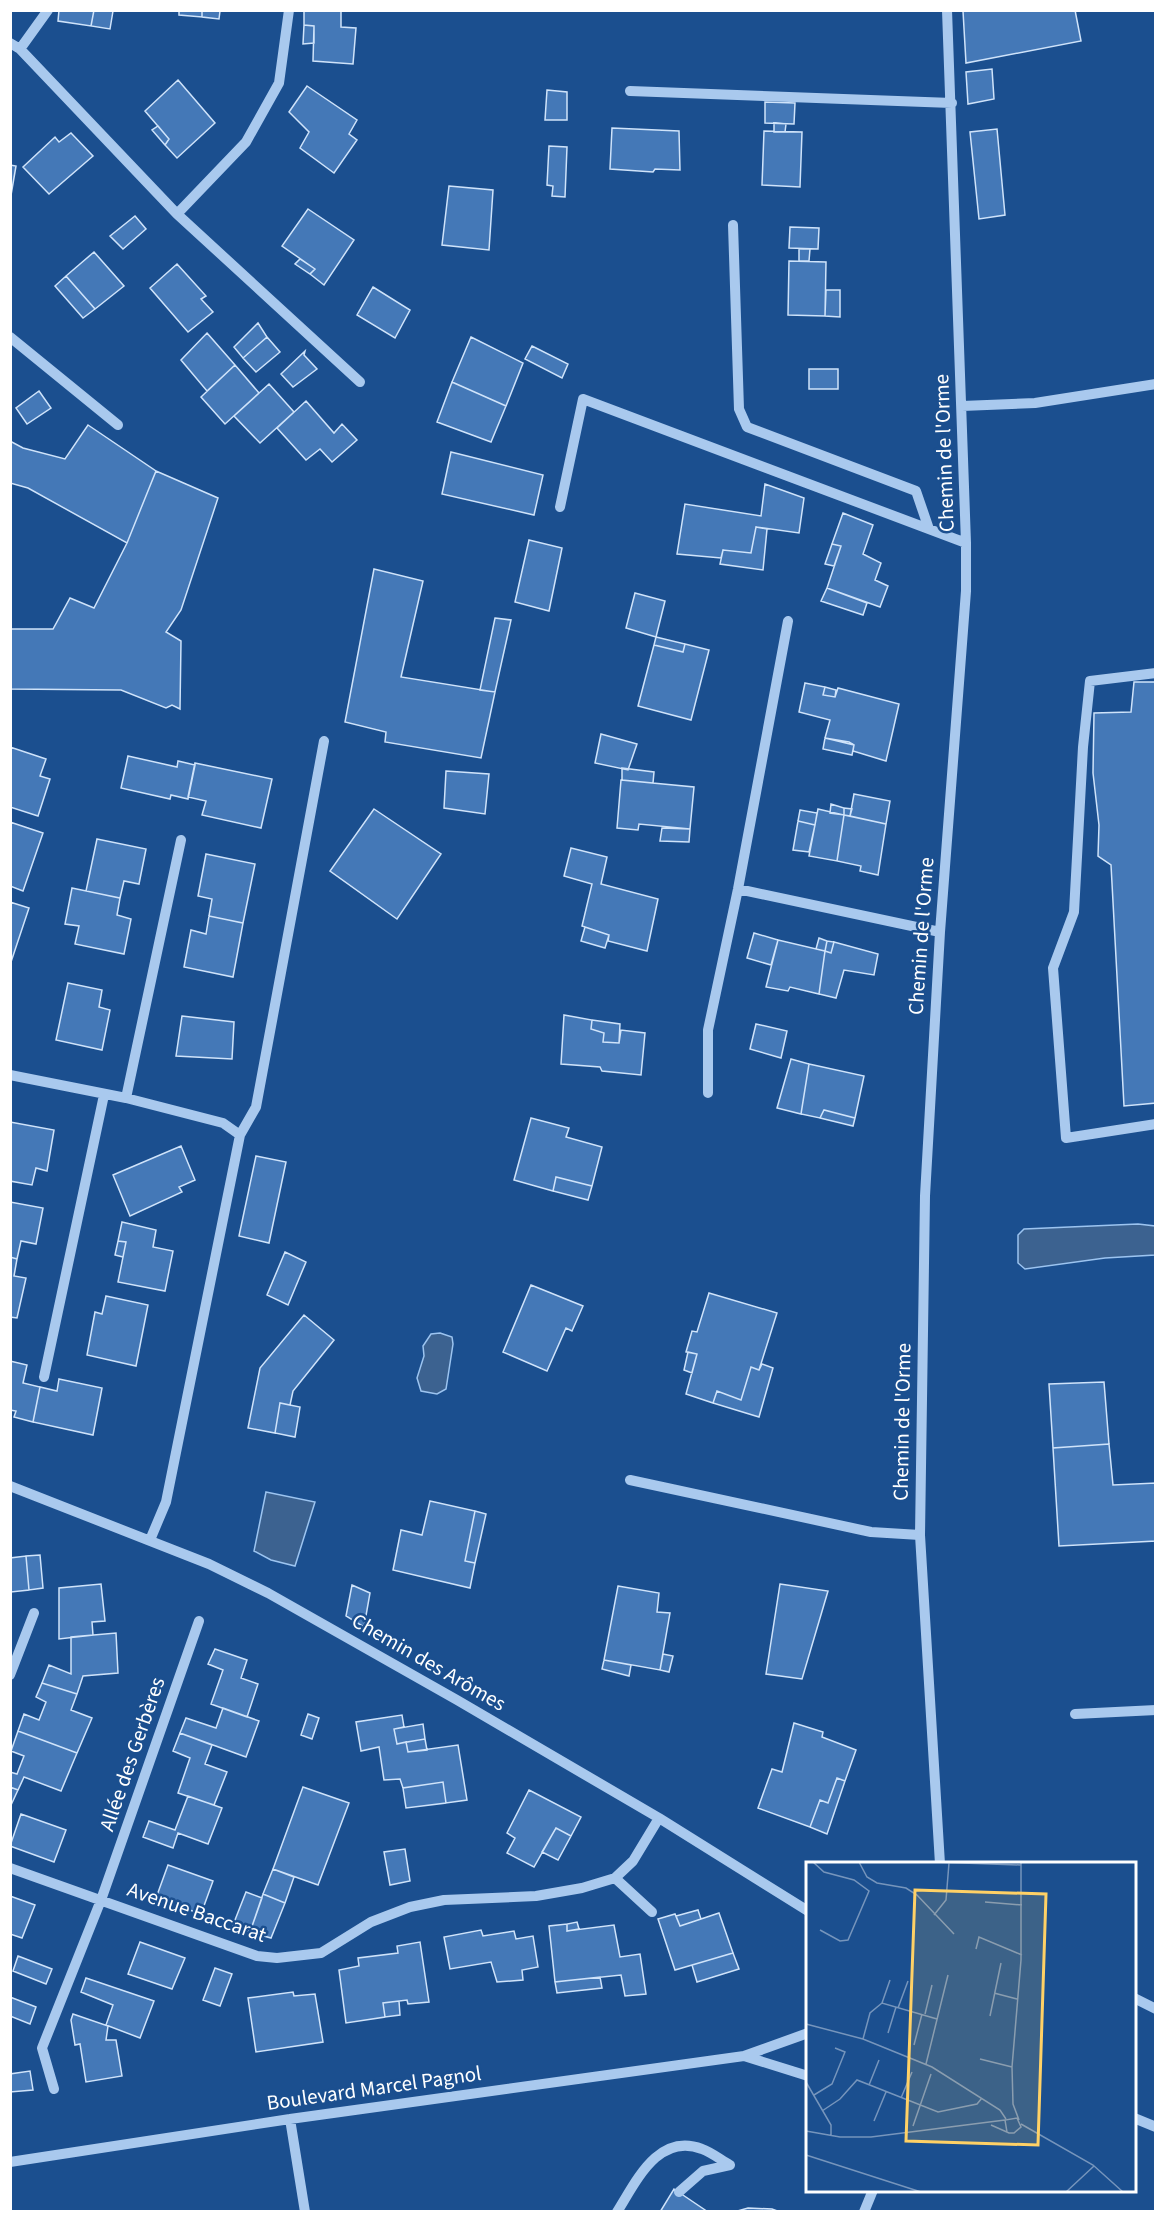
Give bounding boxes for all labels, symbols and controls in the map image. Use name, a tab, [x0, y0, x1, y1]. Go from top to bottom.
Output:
street label: Chemin de l'Orme	[926, 374, 962, 532]
street label: Chemin de l'Orme	[901, 856, 941, 1016]
street label: Chemin de l'Orme	[886, 1343, 918, 1501]
street label: Chemin des Arômes	[346, 1606, 512, 1719]
street label: Allée des Gerbères	[92, 1673, 172, 1835]
inset map	[806, 1862, 1136, 2192]
street label: Avenue Baccarat	[124, 1874, 270, 1950]
street label: Boulevard Marcel Pagnol	[265, 2058, 483, 2118]

